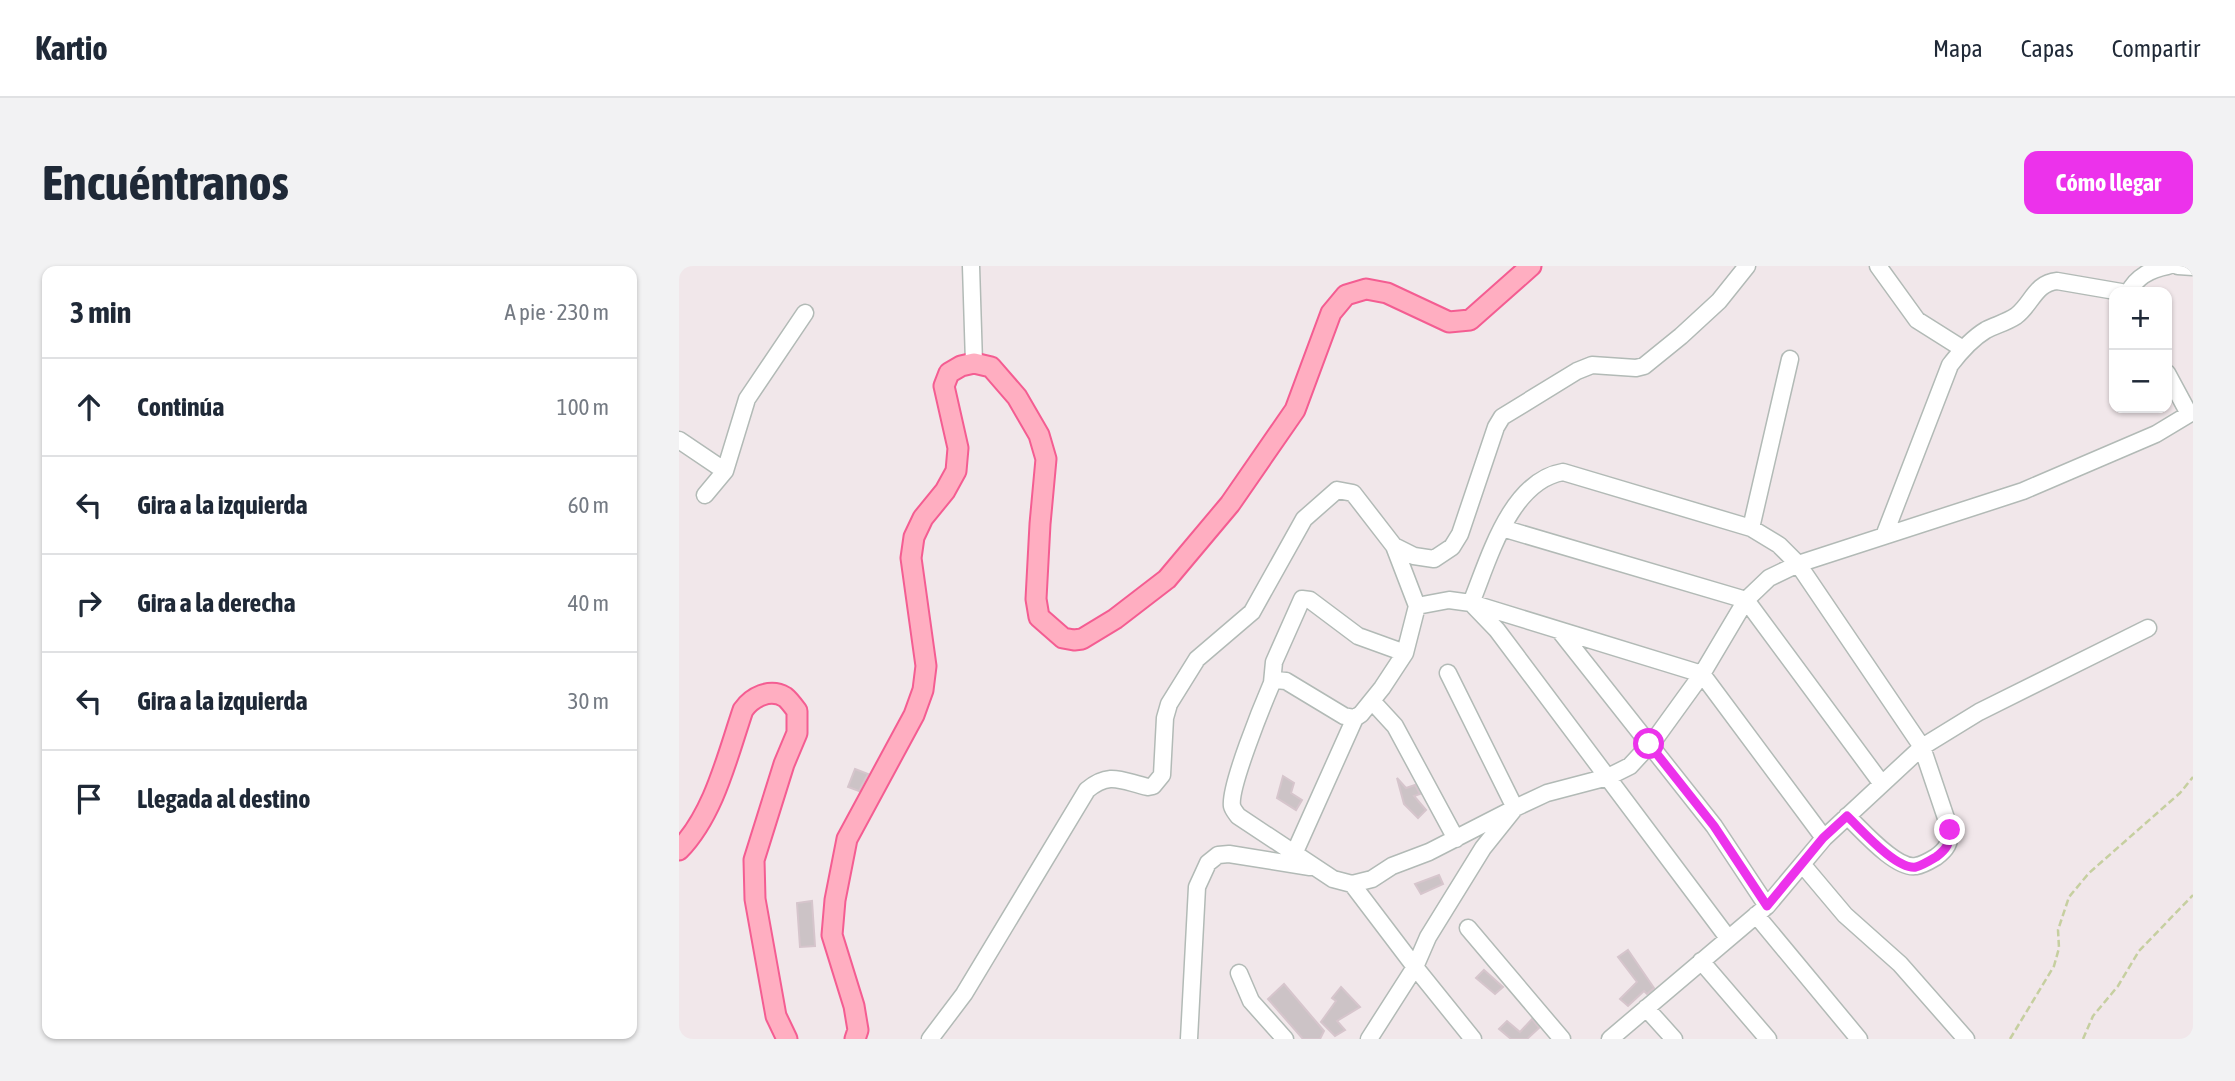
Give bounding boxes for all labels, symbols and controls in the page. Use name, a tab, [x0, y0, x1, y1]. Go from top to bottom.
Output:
text: Kartio	[35, 29, 108, 67]
text: Mapa	[1933, 35, 1983, 62]
text: Capas	[2021, 35, 2074, 62]
text: Compartir	[2112, 35, 2200, 62]
button: Cómo llegar	[2024, 151, 2193, 214]
text: Encuéntranos	[42, 154, 289, 210]
map controls	[2109, 287, 2172, 413]
button: +	[2109, 287, 2172, 350]
text: 3 min	[70, 295, 131, 329]
text: A pie · 230 m	[505, 299, 609, 325]
button: −	[2109, 350, 2172, 413]
icon: ahead	[70, 388, 108, 426]
text: Continúa	[137, 392, 224, 422]
text: 100 m	[557, 394, 609, 420]
icon: left	[70, 486, 108, 524]
text: Gira a la izquierda	[137, 490, 308, 520]
text: 60 m	[568, 492, 609, 518]
icon: right	[70, 584, 108, 622]
text: Gira a la derecha	[137, 588, 296, 618]
text: 40 m	[568, 590, 609, 616]
icon: left	[70, 682, 108, 720]
text: Gira a la izquierda	[137, 686, 308, 716]
text: 30 m	[568, 688, 609, 714]
route start	[1633, 728, 1664, 759]
icon: arrive	[70, 780, 108, 818]
text: Llegada al destino	[137, 784, 310, 814]
route end	[1934, 814, 1965, 845]

